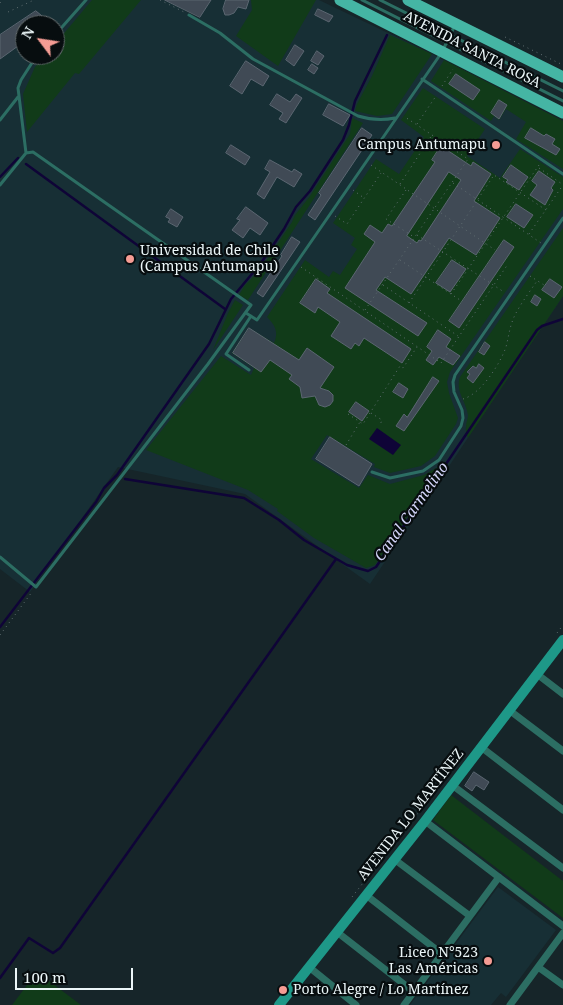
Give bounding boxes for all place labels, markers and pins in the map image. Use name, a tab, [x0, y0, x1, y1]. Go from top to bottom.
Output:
place label: Campus Antumapu	[358, 137, 486, 153]
marker: Campus Antumapu	[490, 139, 502, 151]
place label: Universidad de Chile (Campus Antumapu)	[140, 243, 279, 276]
marker: Universidad de Chile (Campus Antumapu)	[124, 253, 136, 265]
place label: Liceo N°523 Las Américas	[389, 945, 478, 978]
marker: Liceo N°523 Las Américas	[482, 955, 494, 967]
place label: Porto Alegre / Lo Martínez	[293, 982, 469, 998]
marker: Porto Alegre / Lo Martínez	[277, 984, 289, 996]

